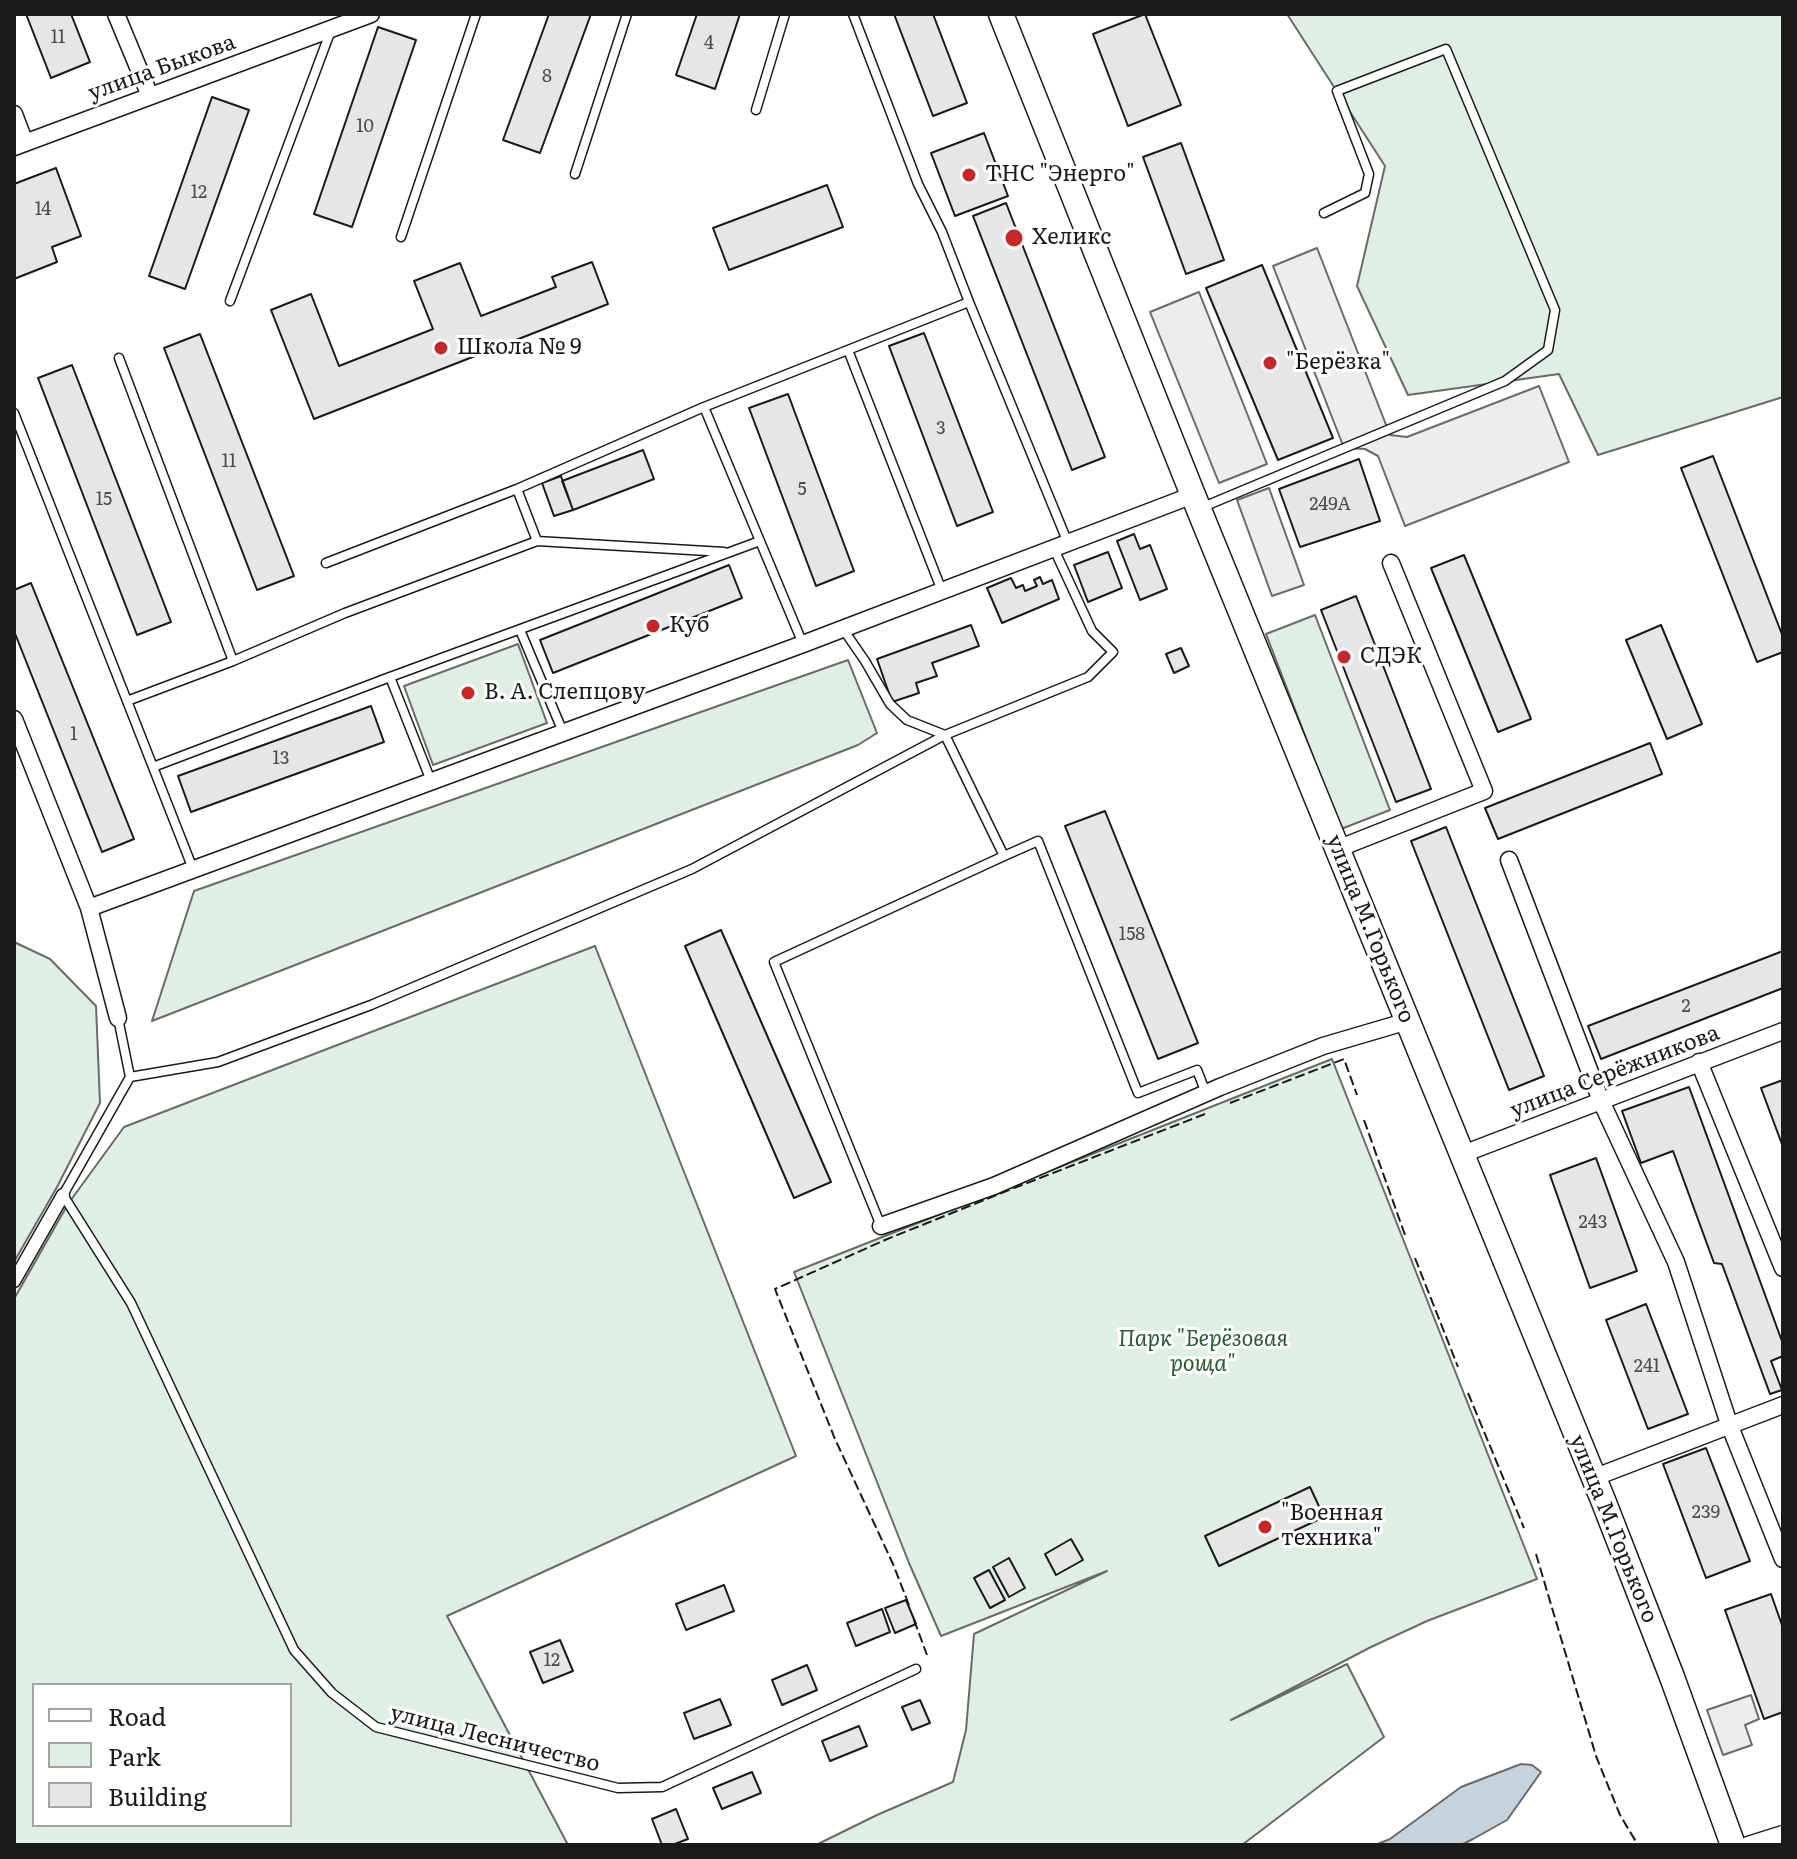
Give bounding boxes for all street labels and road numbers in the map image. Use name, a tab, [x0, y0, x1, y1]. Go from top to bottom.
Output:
street label: улица Быкова	[85, 29, 239, 107]
street label: улица М.Горького	[1320, 831, 1420, 1027]
street label: улица Серёжникова	[1507, 1020, 1723, 1124]
street label: улица М.Горького	[1563, 1431, 1663, 1627]
street label: улица Лесничество	[387, 1700, 603, 1778]

